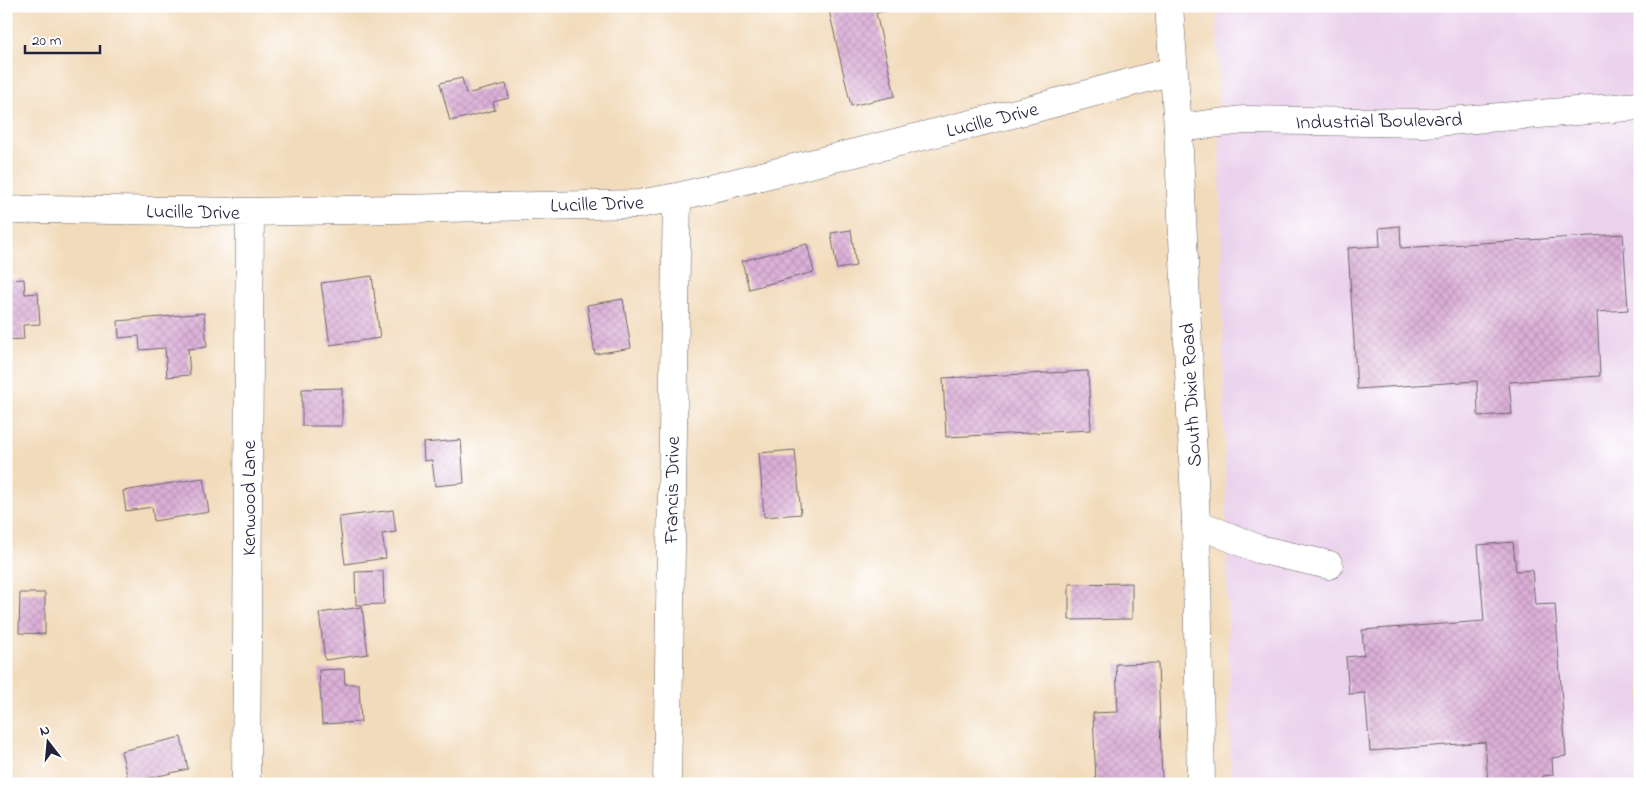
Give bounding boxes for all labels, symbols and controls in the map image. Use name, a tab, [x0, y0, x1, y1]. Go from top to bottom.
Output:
scale bar	[25, 22, 100, 54]
text: 20 m	[32, 30, 62, 52]
street label: Lucille Drive	[944, 96, 1042, 147]
street label: Industrial Boulevard	[1296, 107, 1463, 138]
street label: Lucille Drive	[550, 189, 644, 222]
street label: Lucille Drive	[146, 198, 240, 229]
street label: South Dixie Road	[1174, 322, 1211, 468]
street label: Francis Drive	[658, 436, 689, 545]
street label: Kenwood Lane	[236, 440, 265, 556]
north arrow	[22, 718, 72, 768]
text: N	[37, 720, 52, 742]

